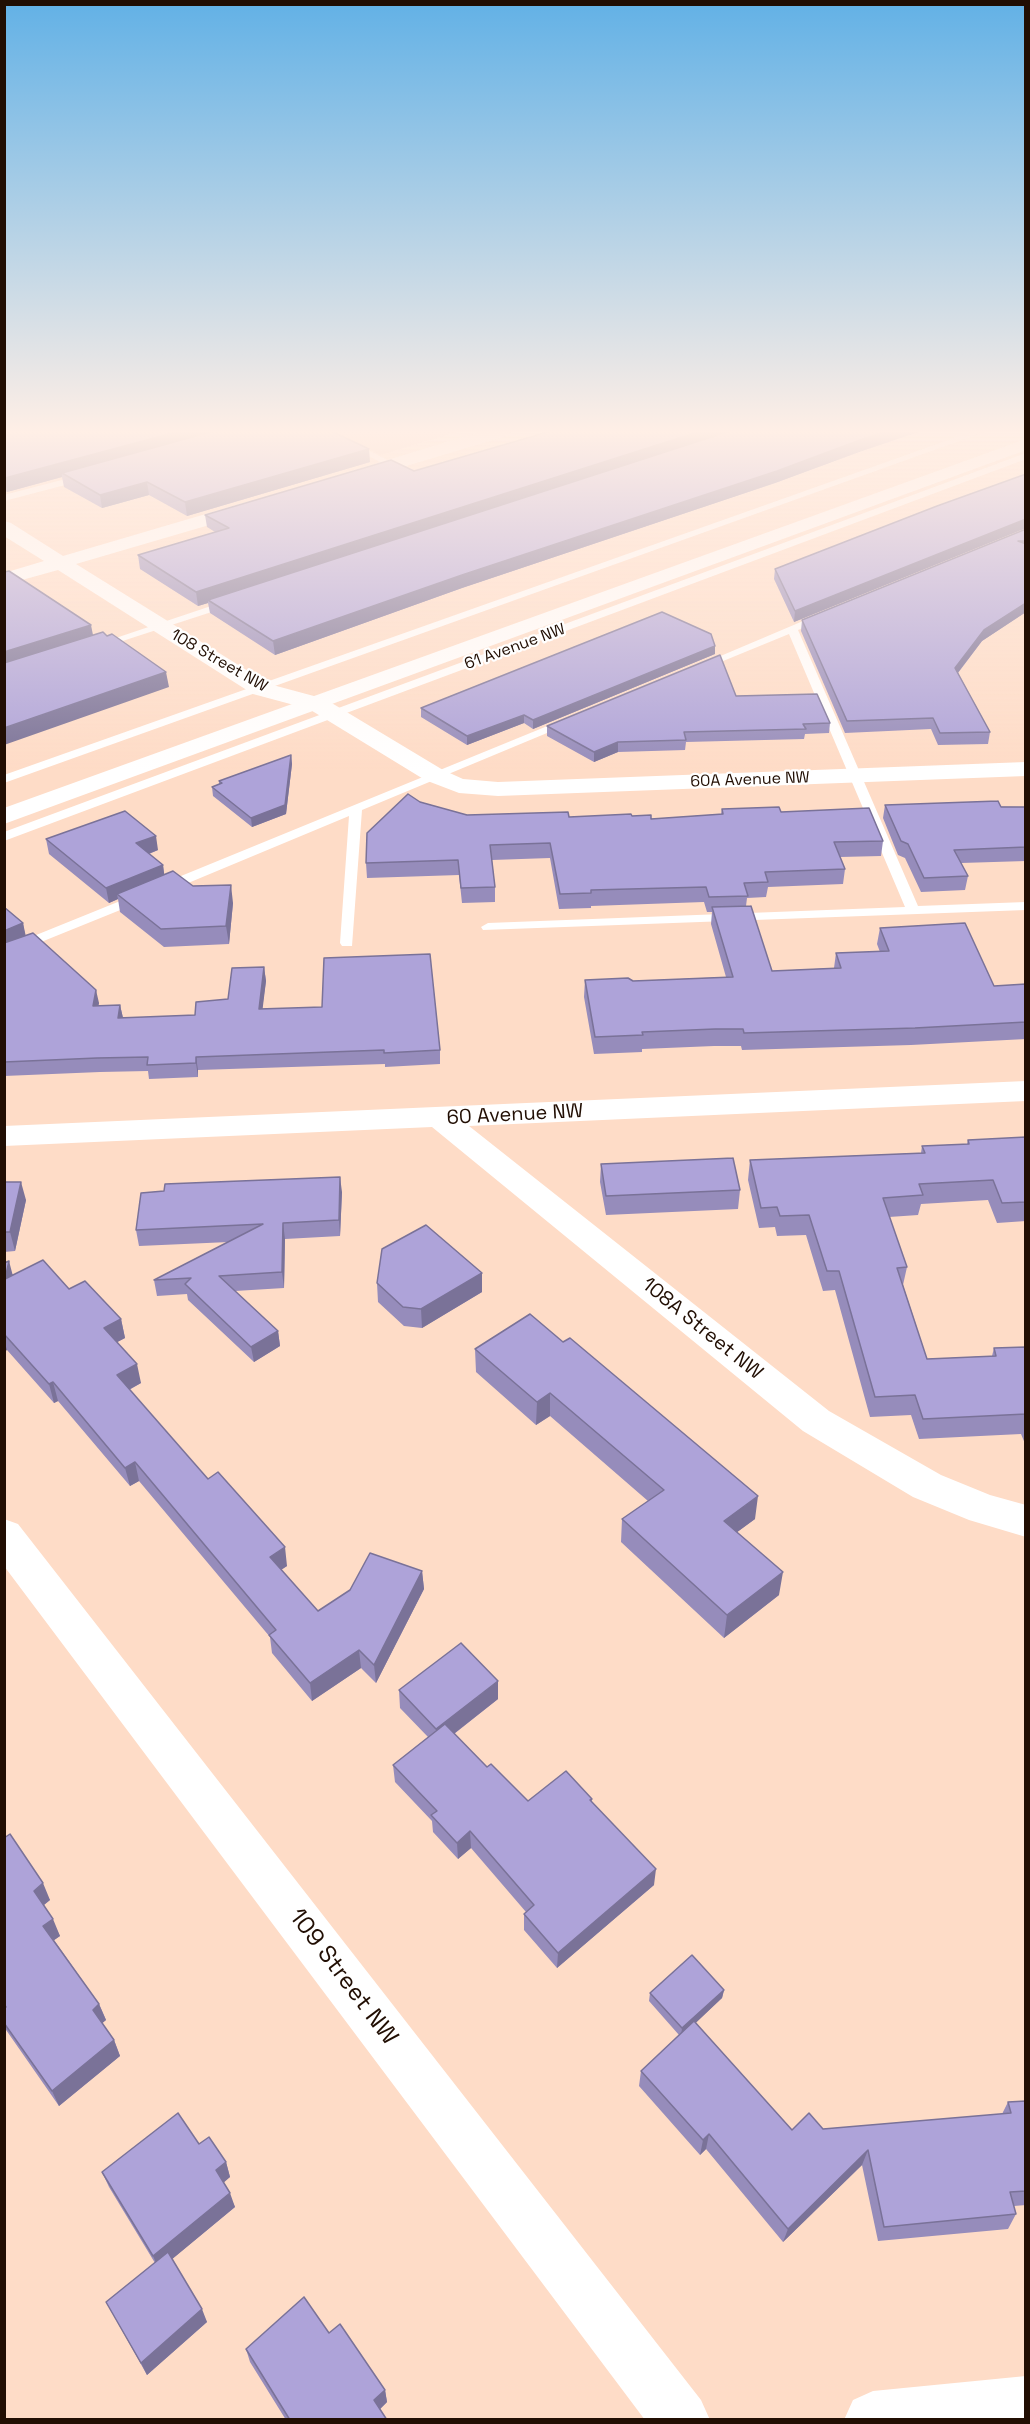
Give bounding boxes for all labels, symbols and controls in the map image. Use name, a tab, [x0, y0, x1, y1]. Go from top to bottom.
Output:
street label: 61 Avenue NW	[462, 620, 568, 674]
street label: 108 Street NW	[167, 626, 271, 696]
street label: 60A Avenue NW	[690, 768, 810, 792]
street label: 60 Avenue NW	[446, 1099, 584, 1131]
street label: 108A Street NW	[637, 1273, 767, 1385]
street label: 109 Street NW	[283, 1903, 403, 2051]

